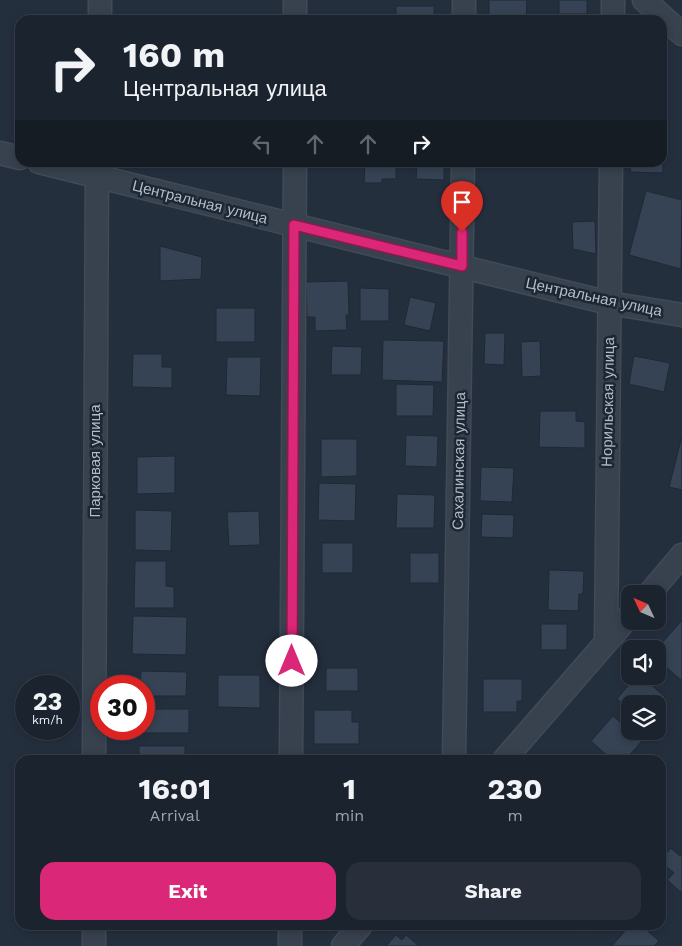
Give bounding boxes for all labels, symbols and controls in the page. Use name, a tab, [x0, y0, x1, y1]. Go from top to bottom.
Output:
text: 160 m	[123, 34, 225, 76]
icon: right	[40, 35, 105, 100]
text: Центральная улица	[123, 76, 327, 101]
icon: left	[248, 130, 276, 158]
icon: ahead	[301, 130, 329, 158]
icon: ahead	[354, 130, 382, 158]
icon: right	[407, 130, 435, 158]
street label: Центральная улица	[130, 176, 270, 228]
pin	[441, 181, 483, 232]
icon: arrive	[448, 188, 476, 216]
street label: Центральная улица	[524, 274, 664, 320]
street label: Норильская улица	[598, 336, 618, 467]
street label: Сахалинская улица	[449, 391, 469, 530]
street label: Парковая улица	[86, 404, 104, 518]
north arrow	[621, 585, 666, 630]
map controls	[621, 585, 666, 740]
position arrow	[265, 634, 317, 686]
button: sound	[621, 640, 666, 685]
speed limit sign: 30	[90, 675, 155, 740]
text: 23	[33, 687, 62, 716]
button: layers	[621, 695, 666, 740]
text: km/h	[32, 713, 63, 727]
text: 16:01	[138, 771, 211, 806]
text: 1	[343, 771, 356, 806]
text: 230	[488, 771, 543, 806]
text: Arrival	[150, 806, 200, 825]
text: min	[335, 806, 364, 825]
text: m	[507, 806, 523, 825]
button: Exit	[40, 862, 336, 920]
button: Share	[346, 862, 641, 920]

